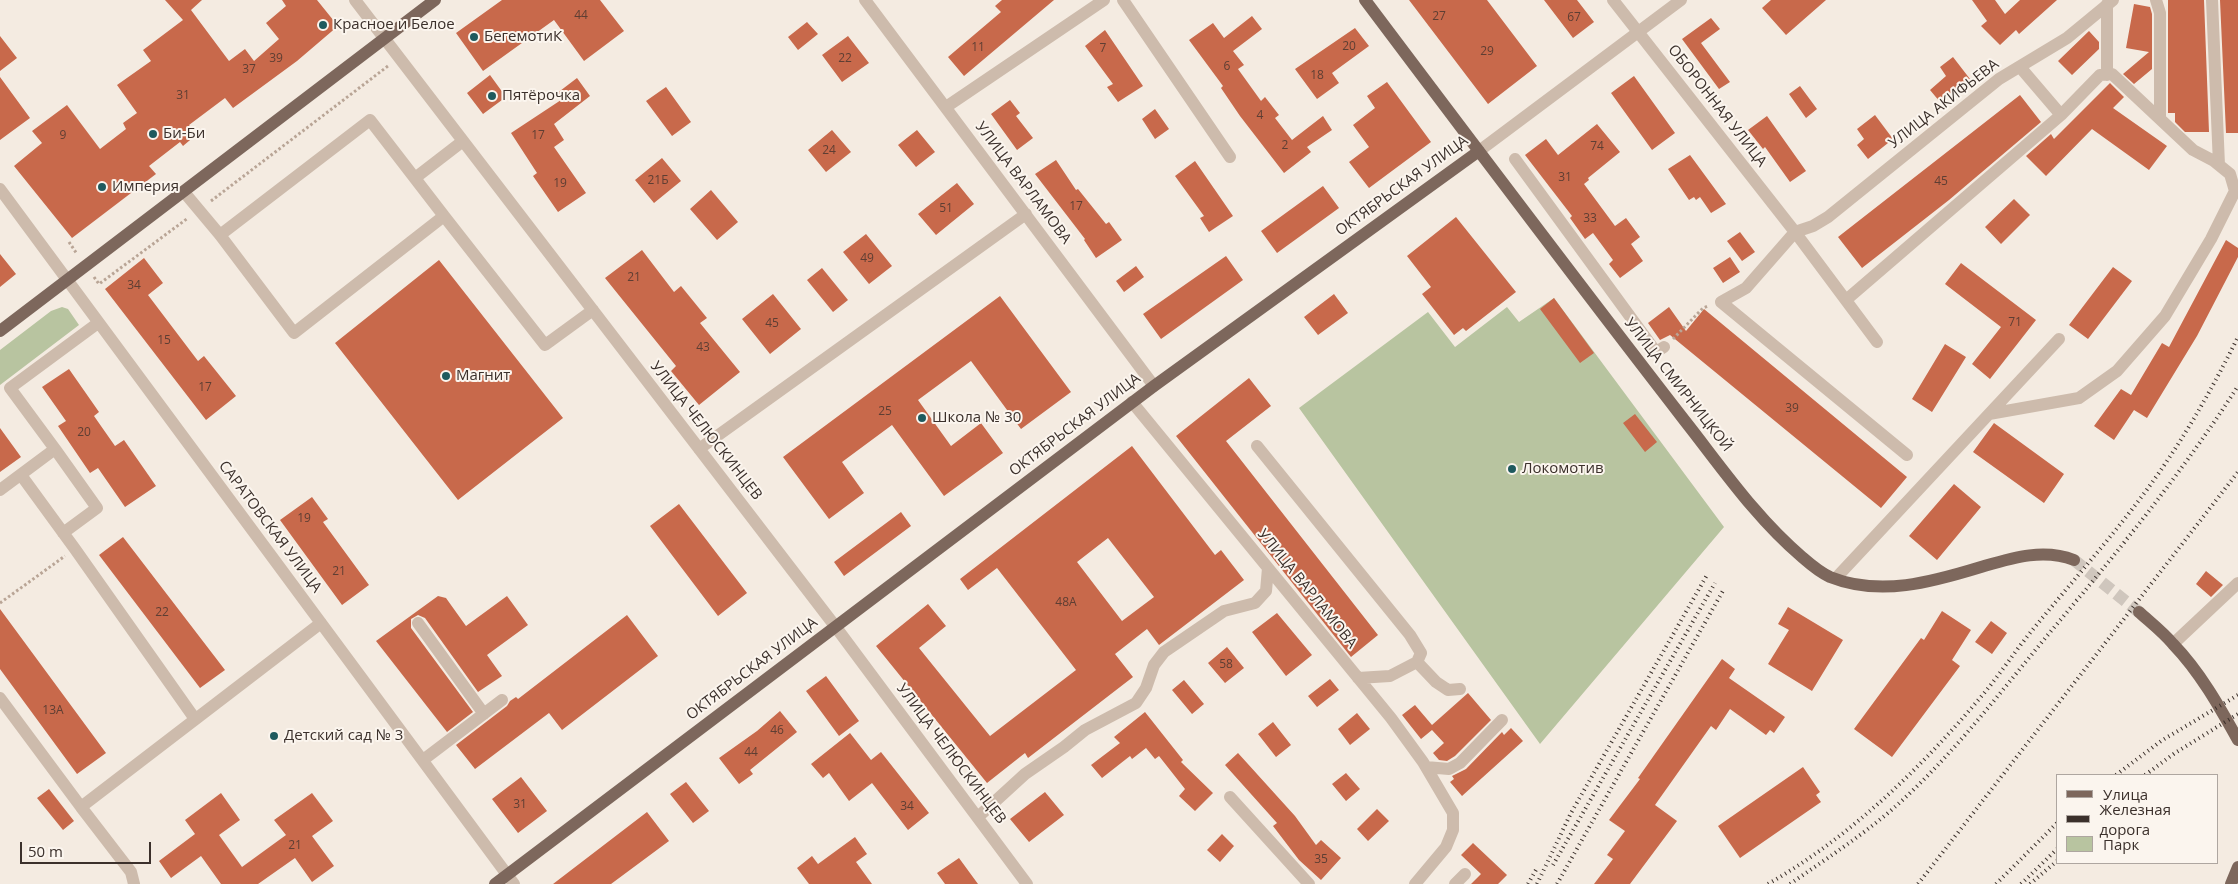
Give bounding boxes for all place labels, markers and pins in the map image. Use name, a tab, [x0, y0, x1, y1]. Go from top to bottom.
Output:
place label: Красное и Белое	[333, 16, 455, 34]
marker: Красное и Белое	[317, 19, 329, 31]
place label: БегемотиК	[484, 28, 562, 46]
marker: БегемотиК	[468, 31, 480, 43]
place label: Пятёрочка	[502, 87, 580, 105]
marker: Пятёрочка	[486, 90, 498, 102]
place label: Би-Би	[163, 125, 205, 143]
marker: Би-Би	[147, 128, 159, 140]
place label: Империя	[112, 178, 179, 196]
marker: Империя	[96, 181, 108, 193]
place label: Магнит	[456, 367, 510, 385]
marker: Магнит	[440, 370, 452, 382]
place label: Школа № 30	[932, 409, 1021, 427]
marker: Школа № 30	[916, 412, 928, 424]
place label: Локомотив	[1522, 460, 1604, 478]
marker: Локомотив	[1506, 463, 1518, 475]
place label: Детский сад № 3	[284, 727, 403, 745]
marker: Детский сад № 3	[268, 730, 280, 742]

